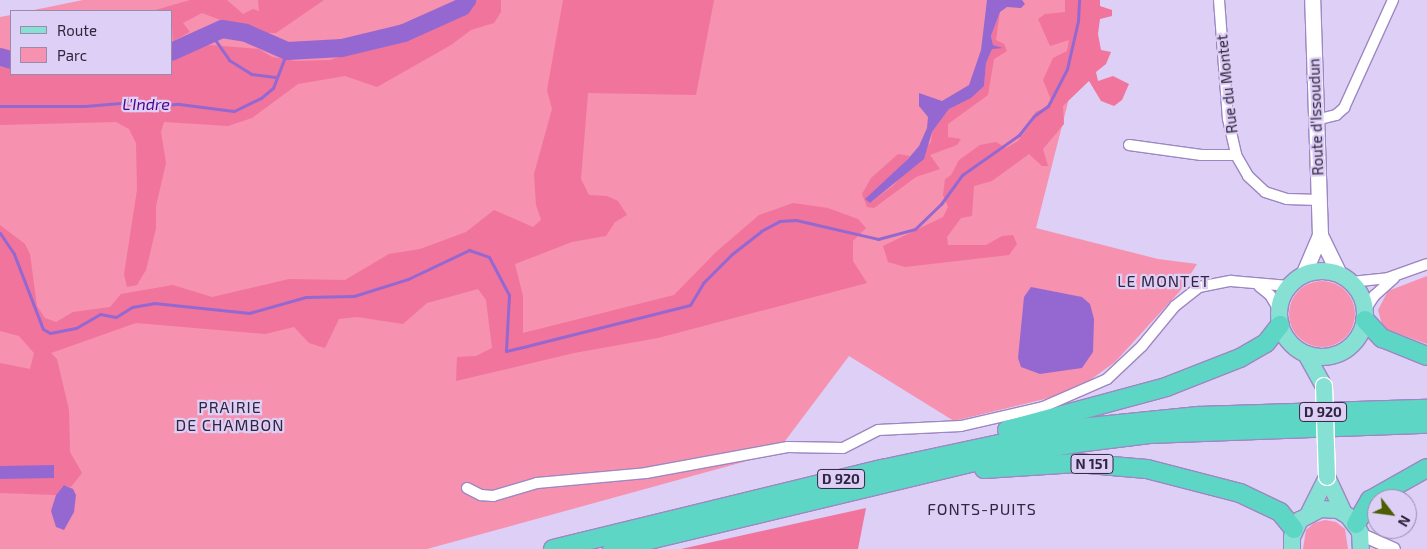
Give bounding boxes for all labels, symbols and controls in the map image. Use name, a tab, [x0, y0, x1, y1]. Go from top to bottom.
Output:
legend	[10, 10, 172, 75]
text: Route	[57, 21, 97, 39]
street label: Rue du Montet	[1213, 34, 1241, 134]
text: Parc	[57, 46, 87, 64]
street label: Route d'Issoudun	[1305, 58, 1327, 176]
water label: L'Indre	[122, 94, 170, 114]
district label: LE MONTET	[1116, 271, 1212, 291]
district label: PRAIRIE DE CHAMBON	[174, 397, 286, 435]
road number: D 920	[1298, 401, 1348, 424]
road number: N 151	[1070, 452, 1114, 476]
road number: D 920	[816, 468, 866, 490]
north arrow	[1367, 489, 1417, 539]
district label: FONTS-PUITS	[926, 499, 1038, 519]
text: N	[1395, 513, 1414, 530]

